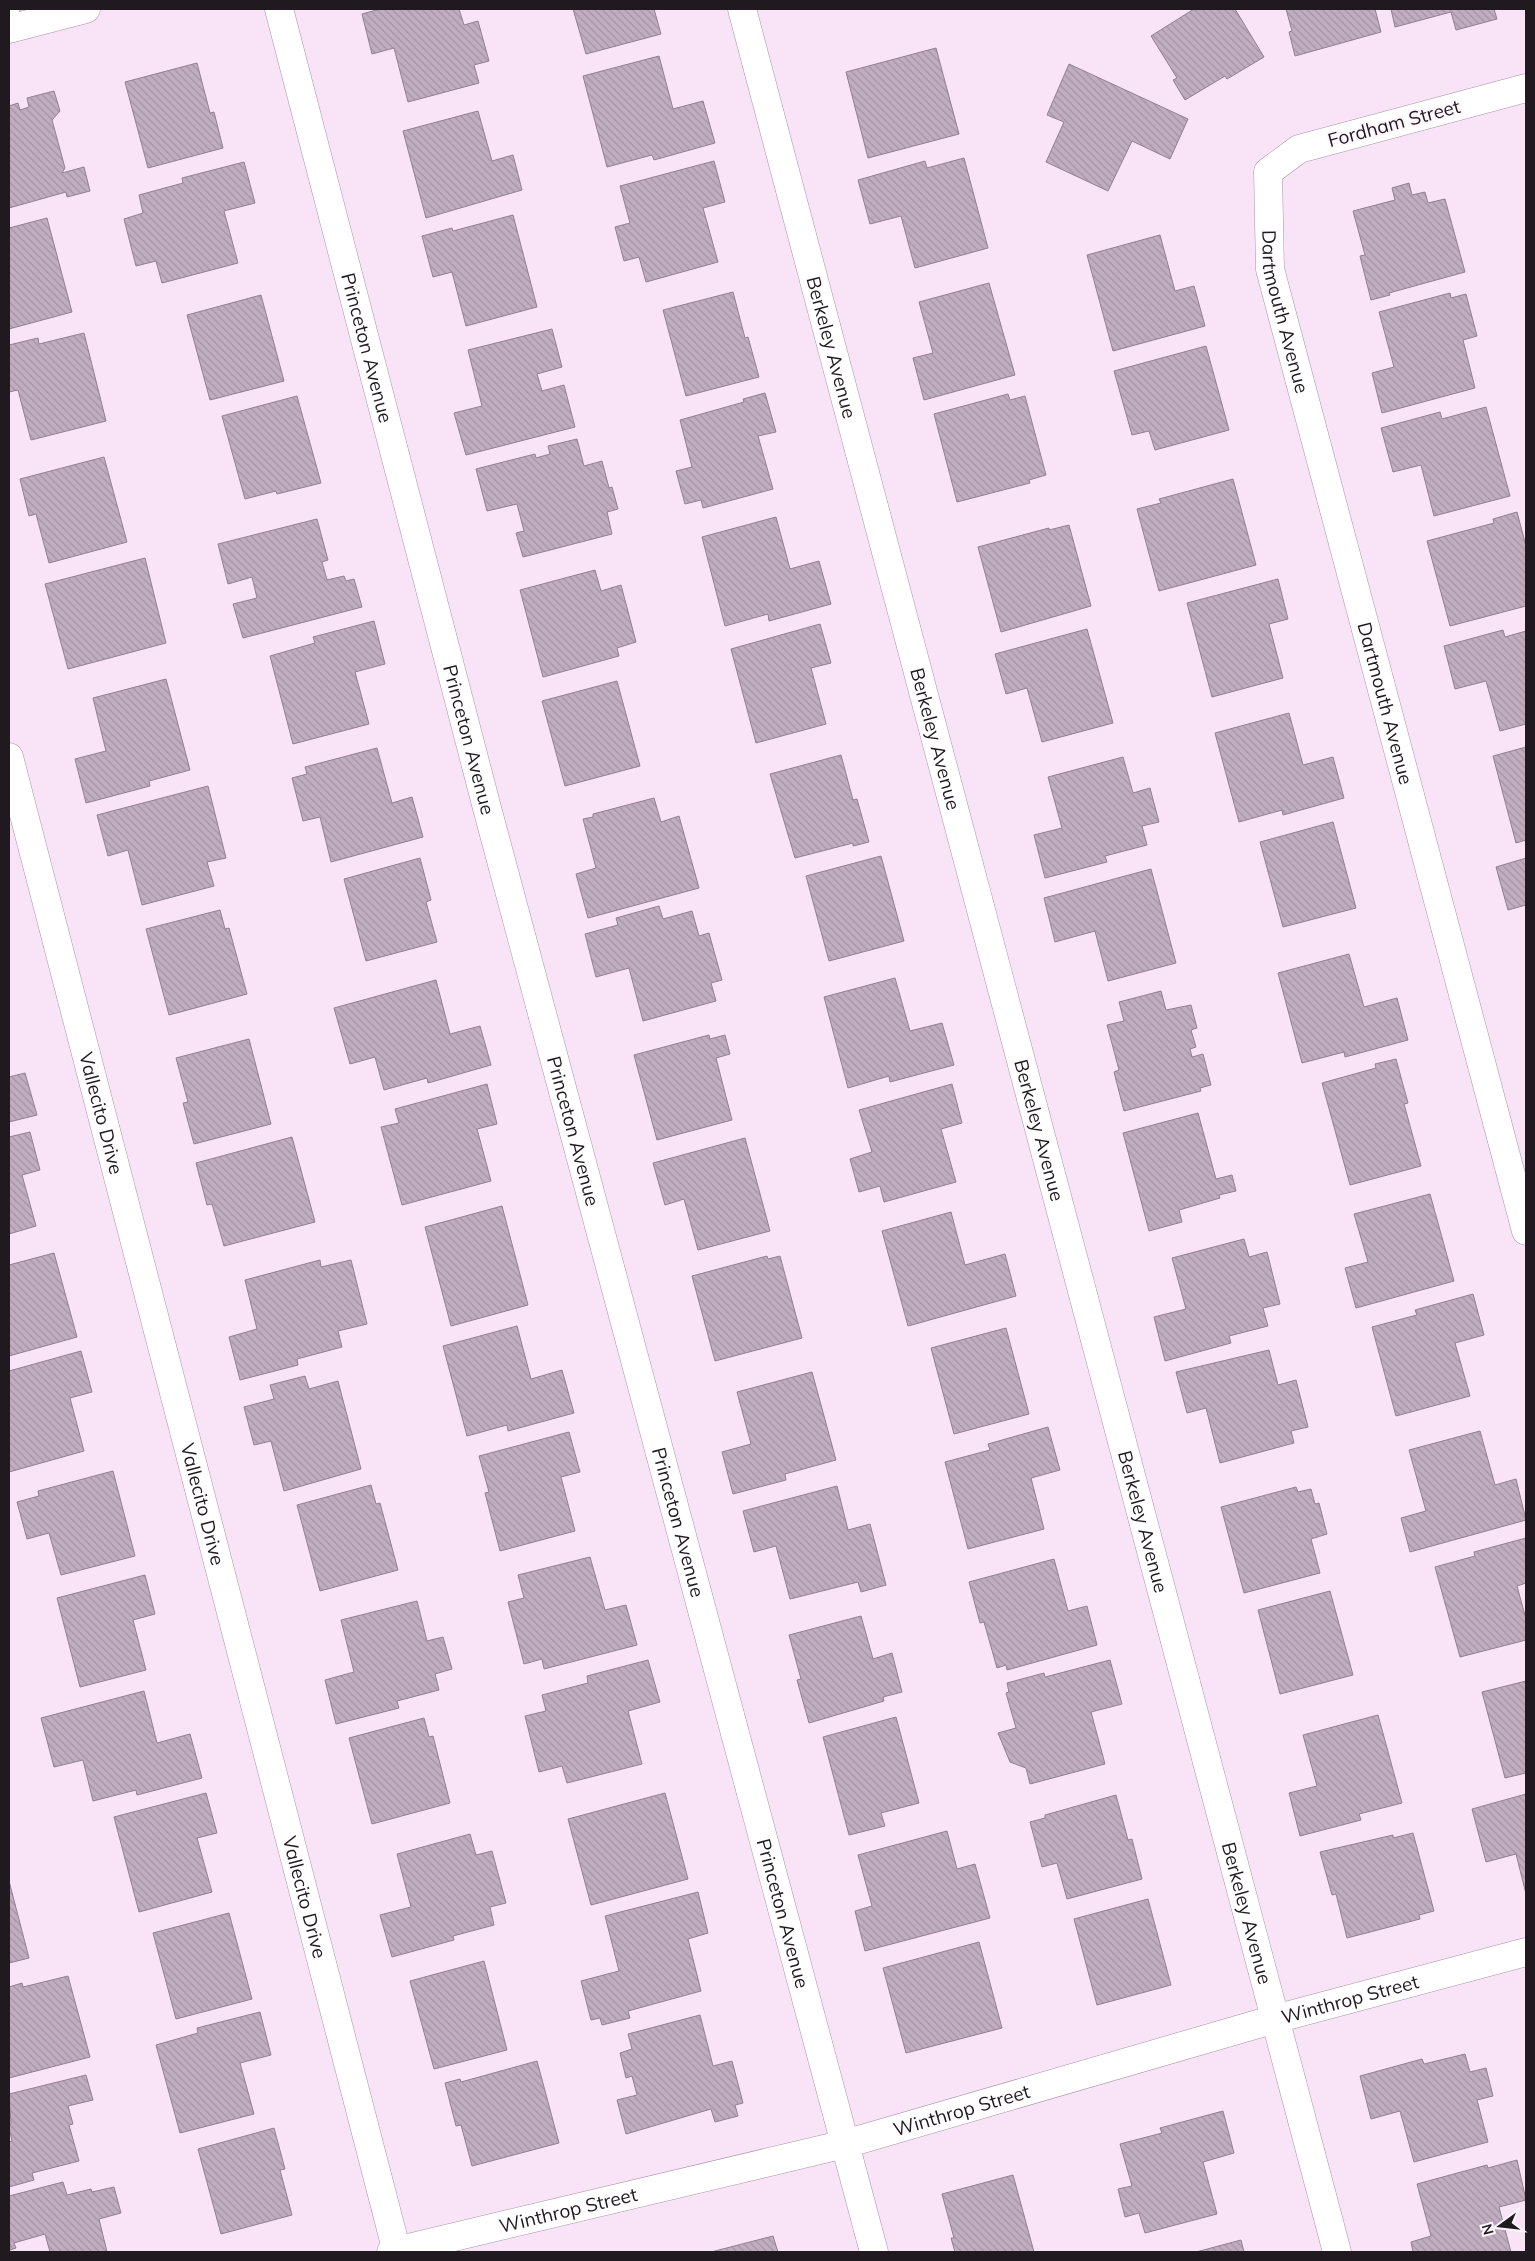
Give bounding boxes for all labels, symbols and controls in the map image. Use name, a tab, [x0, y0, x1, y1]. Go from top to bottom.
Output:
street label: Fordham Street	[1325, 94, 1463, 152]
street label: Dartmouth Avenue	[1257, 230, 1314, 396]
street label: Princeton Avenue	[336, 270, 398, 425]
street label: Berkeley Avenue	[801, 274, 862, 421]
street label: Dartmouth Avenue	[1352, 619, 1419, 787]
street label: Princeton Avenue	[438, 662, 500, 817]
street label: Berkeley Avenue	[905, 665, 966, 812]
street label: Vallecito Drive	[74, 1050, 129, 1177]
street label: Princeton Avenue	[542, 1053, 605, 1208]
street label: Berkeley Avenue	[1009, 1057, 1070, 1204]
street label: Vallecito Drive	[176, 1441, 230, 1568]
street label: Princeton Avenue	[647, 1445, 710, 1600]
street label: Berkeley Avenue	[1113, 1448, 1174, 1595]
street label: Vallecito Drive	[278, 1834, 332, 1961]
street label: Princeton Avenue	[752, 1836, 815, 1991]
street label: Berkeley Avenue	[1217, 1839, 1277, 1987]
street label: Winthrop Street	[1279, 1969, 1422, 2029]
street label: Winthrop Street	[890, 2079, 1033, 2141]
street label: Winthrop Street	[497, 2182, 640, 2238]
north arrow	[1475, 2201, 1525, 2251]
text: N	[1477, 2222, 1498, 2237]

